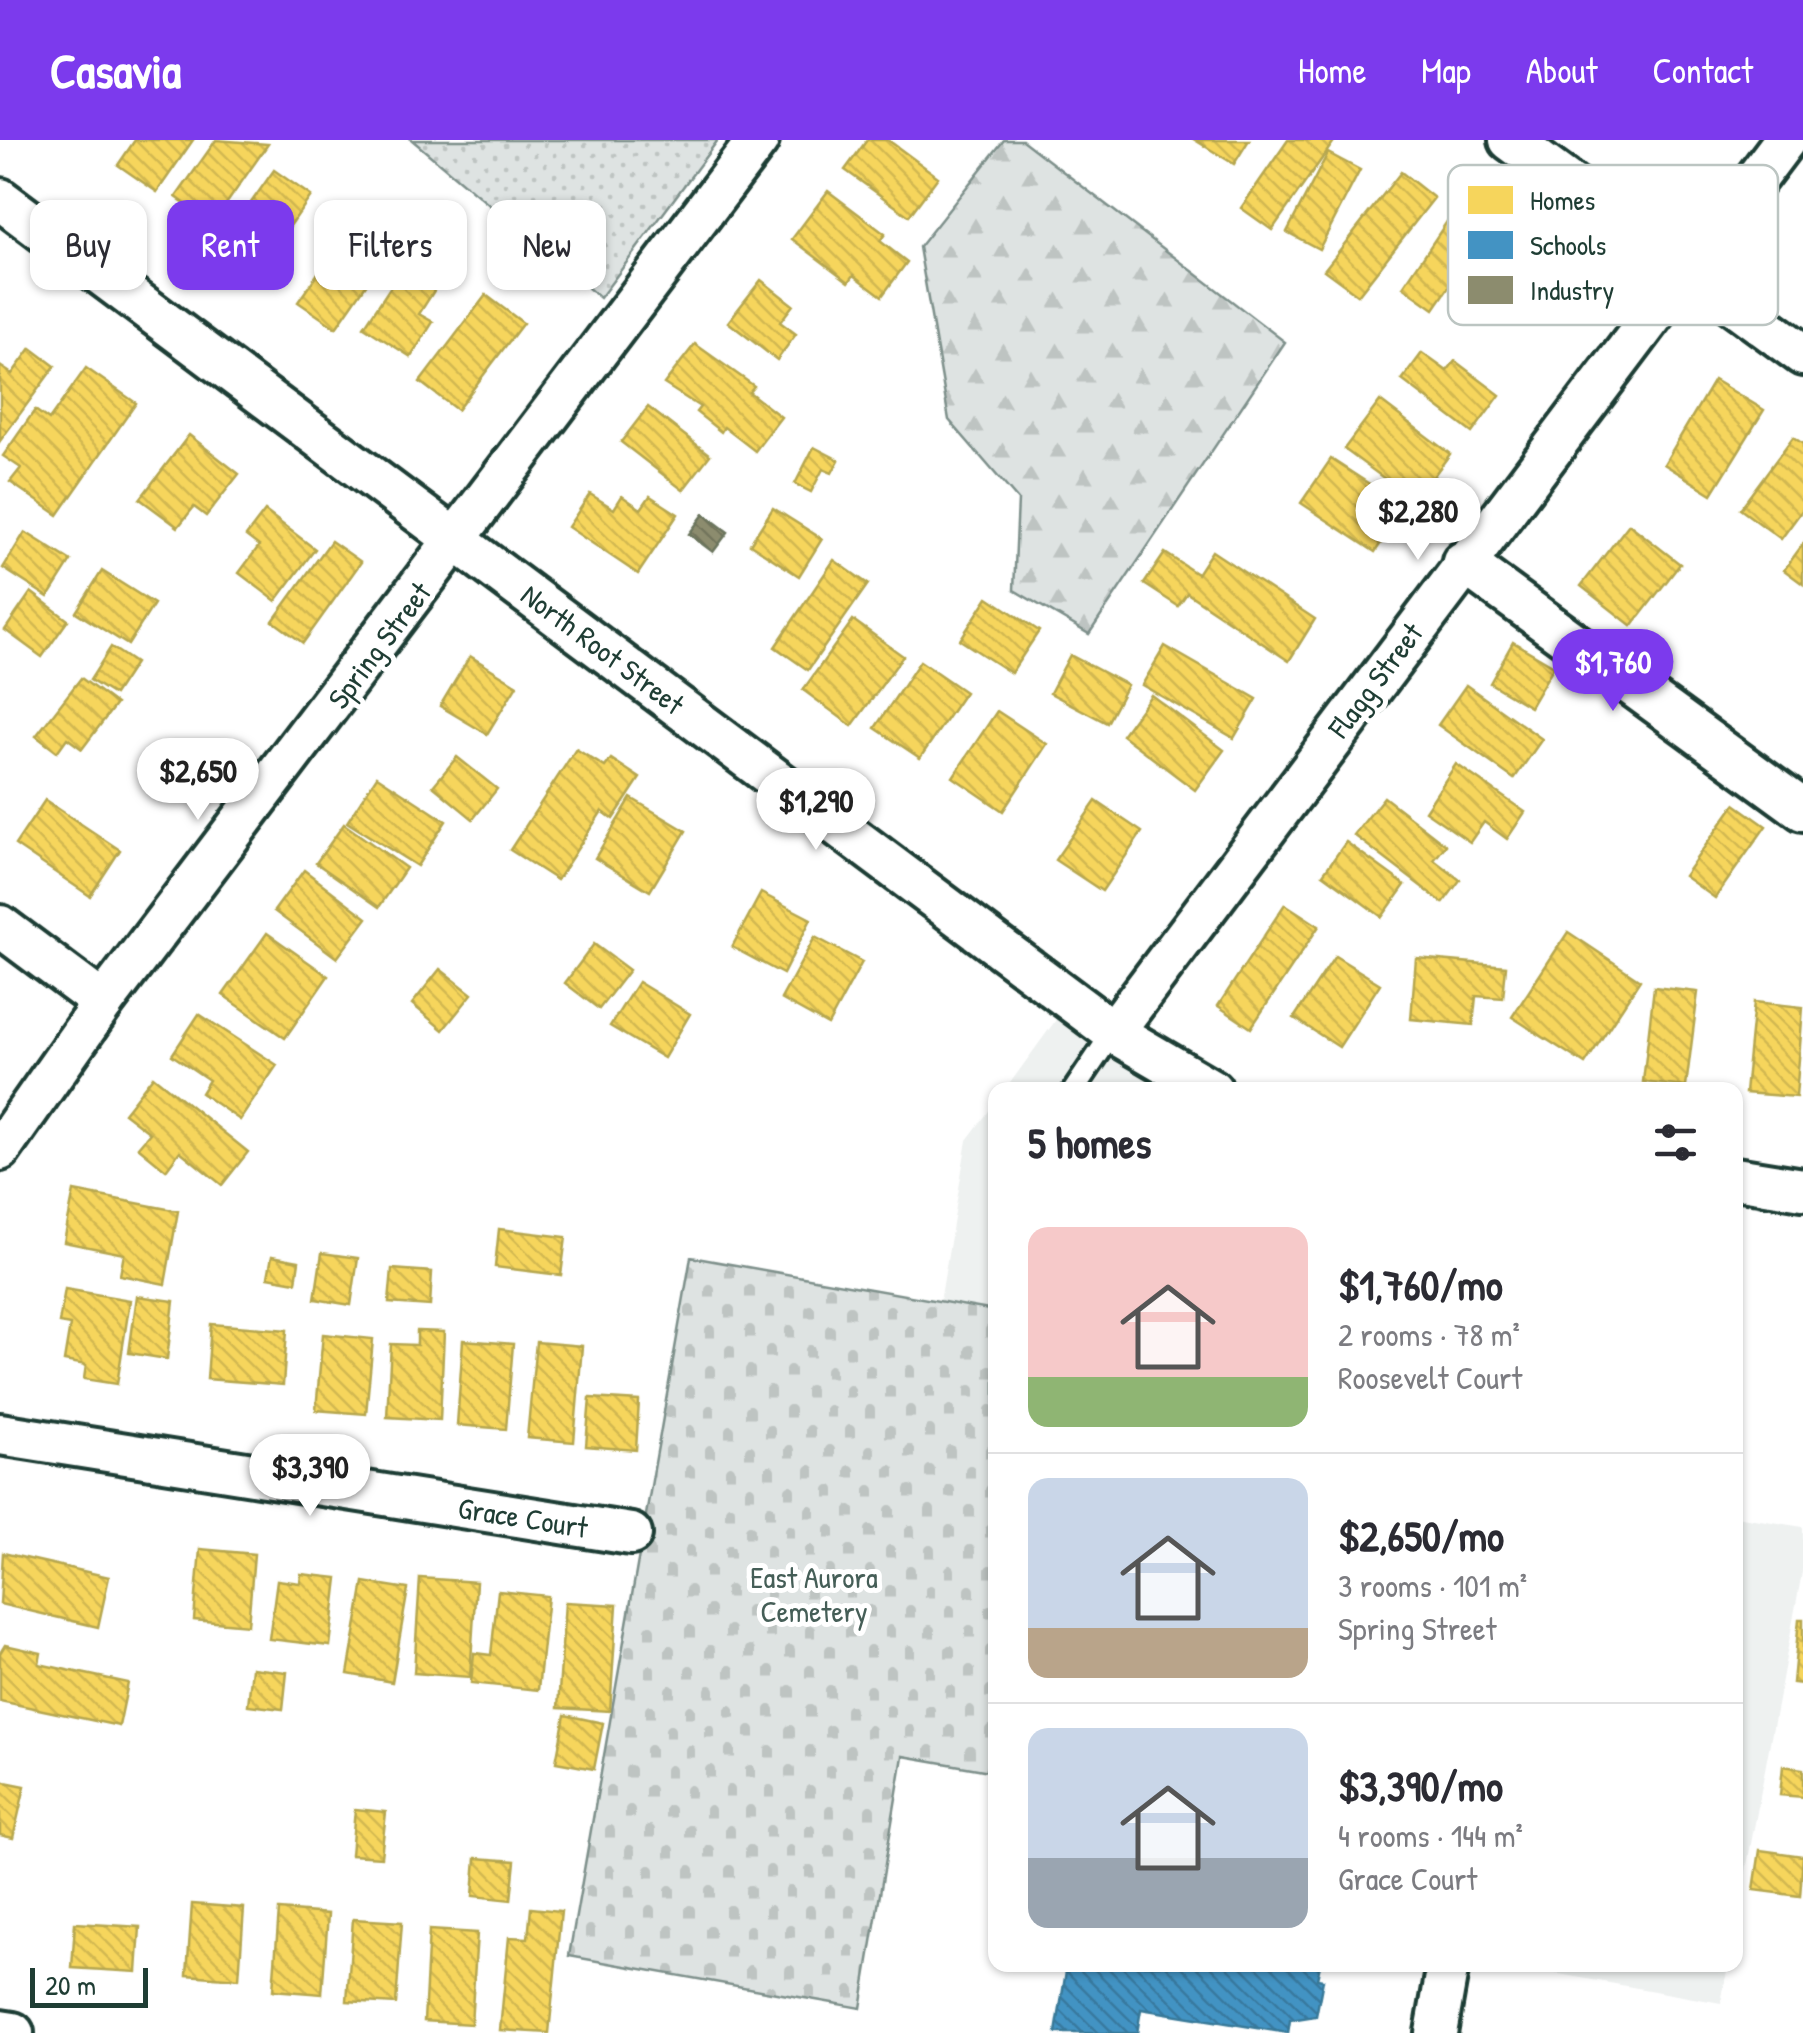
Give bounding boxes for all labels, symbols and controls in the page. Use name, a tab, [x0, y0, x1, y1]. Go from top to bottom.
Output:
text: Casavia	[50, 38, 181, 103]
text: Home	[1298, 47, 1366, 94]
text: Map	[1421, 47, 1471, 94]
text: About	[1526, 47, 1598, 94]
text: Contact	[1653, 47, 1753, 94]
legend	[1448, 165, 1778, 325]
text: Homes	[1530, 181, 1595, 219]
chip: Buy	[30, 200, 147, 290]
chip: Rent	[167, 200, 294, 290]
chip: Filters	[314, 200, 467, 290]
chip: New	[487, 200, 606, 290]
text: Schools	[1530, 226, 1606, 264]
text: Industry	[1530, 271, 1615, 309]
pin: $2,280	[1337, 478, 1499, 563]
text: $2,280	[1378, 489, 1458, 532]
street label: Spring Street	[318, 573, 440, 716]
street label: North Root Street	[513, 575, 693, 724]
street label: Flagg Street	[1318, 614, 1432, 747]
pin: $1,760	[1532, 629, 1694, 714]
text: $1,760	[1574, 640, 1652, 683]
pin: $2,650	[117, 738, 279, 823]
text: $2,650	[159, 749, 237, 792]
pin: $1,290	[735, 768, 897, 853]
text: $1,290	[778, 779, 854, 822]
text: 5 homes	[1028, 1114, 1151, 1171]
icon: filters	[1648, 1115, 1703, 1170]
text: $1,760/mo	[1338, 1256, 1503, 1313]
icon: home	[1108, 1267, 1228, 1387]
text: 2 rooms · 78 m²	[1338, 1313, 1520, 1356]
text: Roosevelt Court	[1338, 1356, 1522, 1399]
pin: $3,390	[229, 1434, 391, 1519]
text: $3,390	[271, 1445, 349, 1488]
street label: Grace Court	[455, 1487, 591, 1547]
text: $2,650/mo	[1338, 1507, 1504, 1564]
icon: home	[1108, 1518, 1228, 1638]
park label: East Aurora Cemetery	[750, 1557, 878, 1631]
text: 3 rooms · 101 m²	[1338, 1564, 1527, 1607]
text: Spring Street	[1338, 1607, 1496, 1650]
text: $3,390/mo	[1338, 1757, 1503, 1814]
icon: home	[1108, 1768, 1228, 1888]
text: 4 rooms · 144 m²	[1338, 1814, 1523, 1857]
text: Grace Court	[1338, 1857, 1477, 1900]
scale bar	[30, 1963, 148, 2008]
text: 20 m	[45, 1966, 96, 2004]

